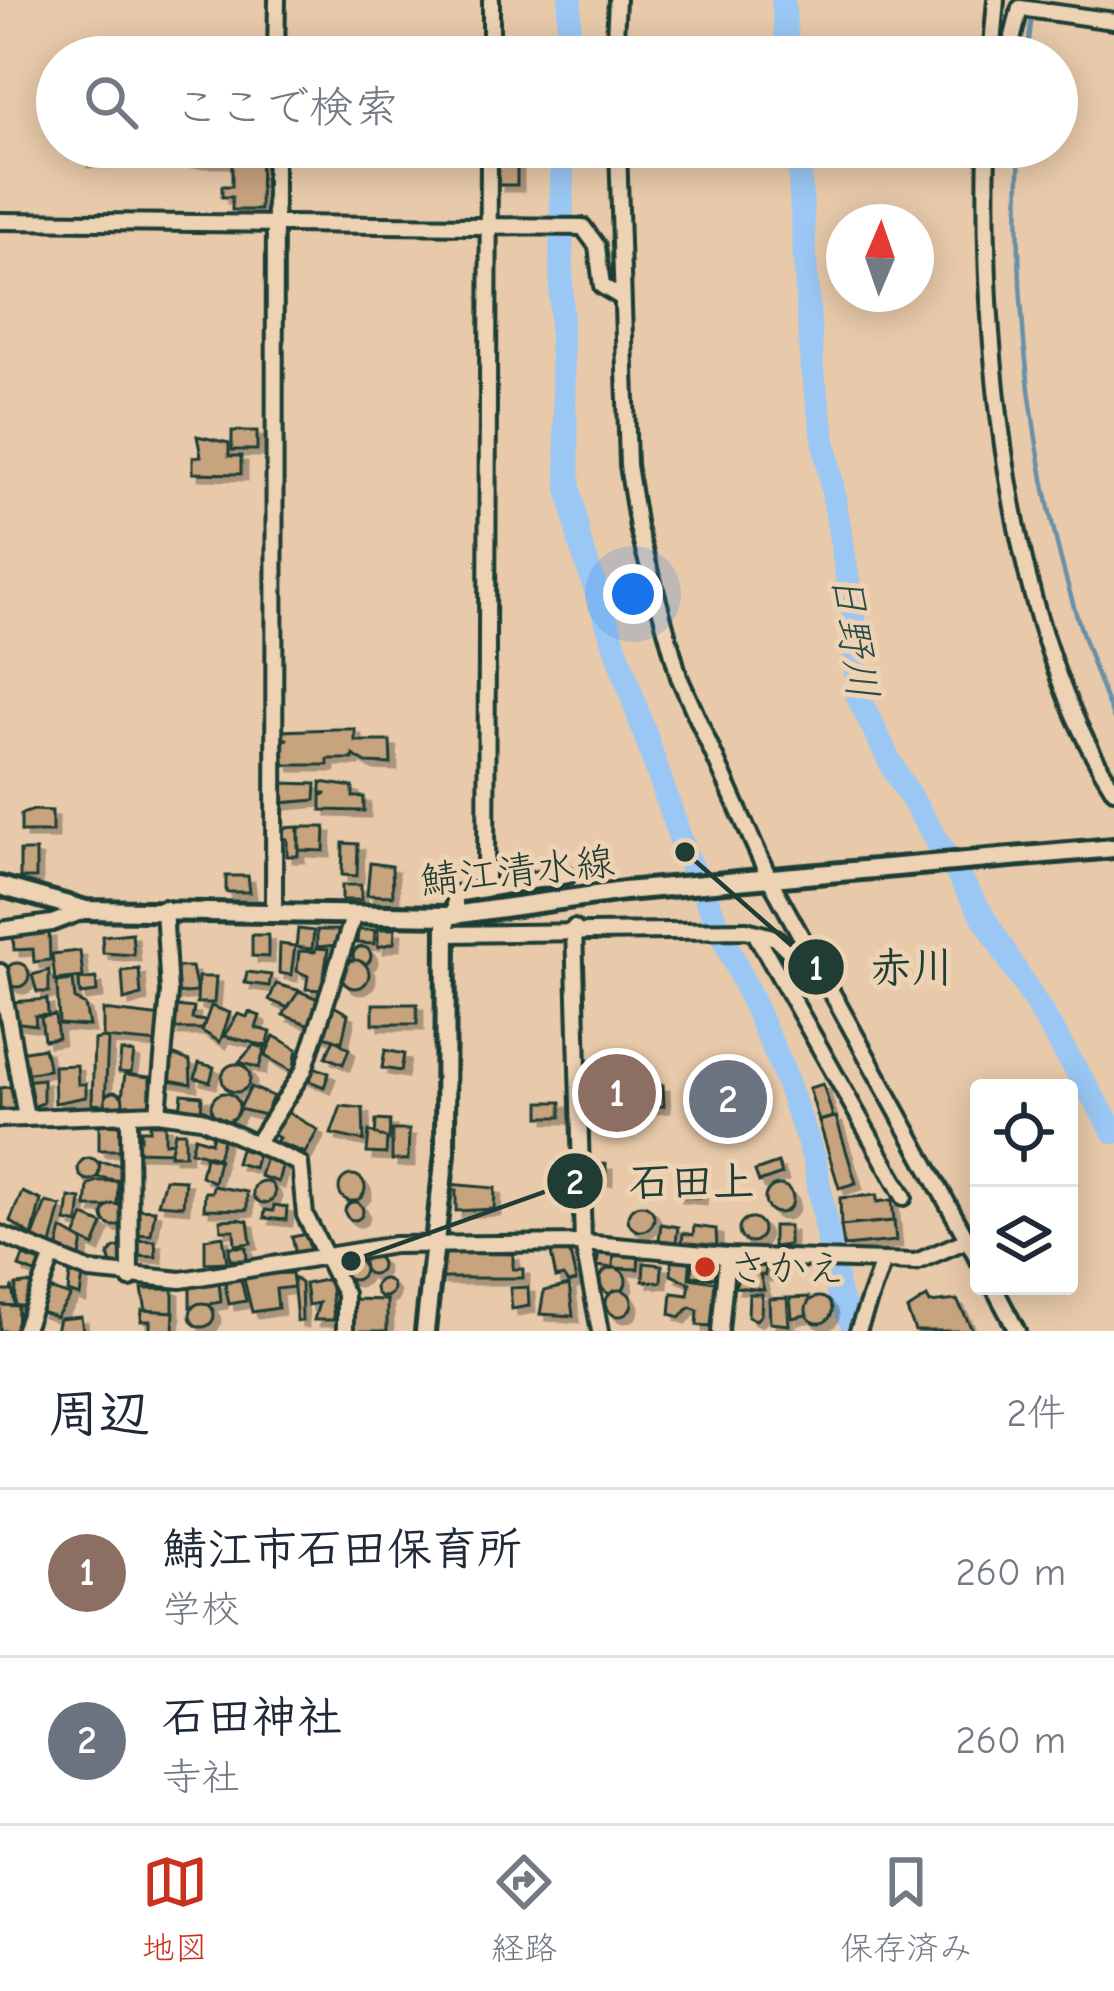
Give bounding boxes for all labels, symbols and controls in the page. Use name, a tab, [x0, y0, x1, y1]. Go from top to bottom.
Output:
search box	[36, 36, 1078, 168]
icon: search	[78, 69, 144, 135]
text: ここで検索	[174, 81, 399, 133]
north arrow	[826, 204, 934, 312]
your location	[603, 564, 663, 624]
water label: 日野川	[821, 570, 888, 702]
street label: 鯖江清水線	[418, 839, 616, 904]
callout: 赤川	[786, 928, 978, 1006]
text: 赤川	[870, 944, 954, 993]
text: 1	[809, 948, 823, 989]
pin: 1	[578, 1048, 656, 1138]
pin: 2	[689, 1054, 767, 1144]
map controls	[970, 1079, 1078, 1295]
button: locate	[970, 1079, 1078, 1187]
callout: 石田上	[545, 1142, 779, 1220]
text: 石田上	[629, 1158, 755, 1207]
text: 2	[566, 1162, 584, 1203]
button: layers	[970, 1187, 1078, 1295]
place label: さかえ	[729, 1246, 846, 1291]
marker: さかえ	[692, 1254, 718, 1280]
text: 周辺	[48, 1385, 150, 1444]
text: 2件	[1007, 1391, 1066, 1436]
text: 鯖江市石田保育所	[162, 1523, 522, 1575]
text: 1	[79, 1550, 95, 1595]
text: 260 m	[955, 1550, 1066, 1595]
text: 学校	[162, 1587, 240, 1632]
text: 石田神社	[162, 1691, 342, 1743]
text: 2	[77, 1718, 97, 1763]
text: 260 m	[955, 1718, 1066, 1763]
text: 寺社	[162, 1755, 240, 1800]
tab: 地図	[142, 1849, 208, 1969]
tab: 経路	[491, 1849, 557, 1969]
tab: 保存済み	[840, 1849, 972, 1969]

